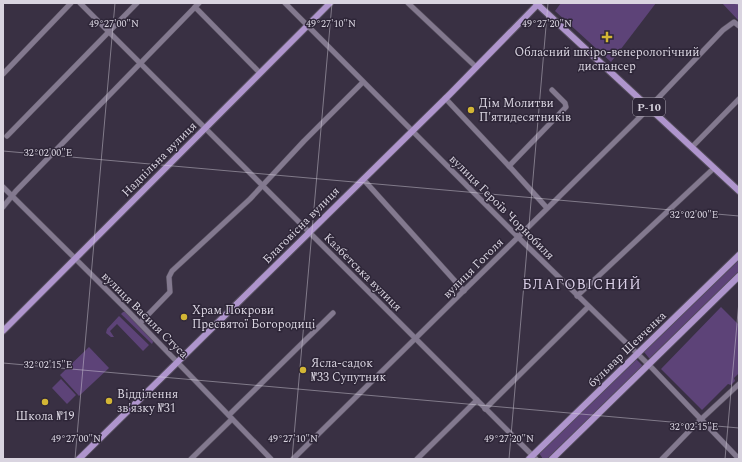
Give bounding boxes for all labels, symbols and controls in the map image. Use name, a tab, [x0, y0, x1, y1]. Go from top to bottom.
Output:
text: 49°27'00"N	[89, 16, 139, 32]
text: 49°27'10"N	[306, 16, 356, 32]
text: 49°27'20"N	[522, 16, 572, 32]
marker: Обласний шкіро-венерологічний диспансер	[601, 31, 613, 43]
place label: Обласний шкіро-венерологічний диспансер	[515, 43, 699, 76]
place label: Дім Молитви П'ятидесятників	[479, 94, 571, 127]
road number: Р-10	[633, 98, 665, 116]
marker: Дім Молитви П'ятидесятників	[466, 105, 476, 115]
street label: Надпільна вулиця	[117, 117, 202, 202]
text: 32°02'00"E	[24, 145, 72, 161]
street label: вулиця Героїв Чорнобиля	[445, 150, 559, 264]
street label: Благовісна вулиця	[258, 182, 344, 268]
text: 32°02'00"E	[670, 207, 718, 223]
street label: Казбетська вулиця	[319, 229, 406, 316]
street label: вулиця Гоголя	[438, 233, 508, 303]
street label: вулиця Василя Стуса	[97, 267, 193, 363]
district label: БЛАГОВІСНИЙ	[522, 274, 642, 295]
place label: Храм Покрови Пресвятої Богородиці	[192, 301, 316, 334]
street label: бульвар Шевченка	[584, 307, 671, 392]
marker: Храм Покрови Пресвятої Богородиці	[179, 312, 189, 322]
place label: Ясла-садок №33 Супутник	[311, 354, 386, 387]
text: 32°02'15"E	[24, 357, 72, 373]
marker: Ясла-садок №33 Супутник	[298, 365, 308, 375]
place label: Відділення зв'язку №31	[117, 385, 178, 418]
marker: Відділення зв'язку №31	[104, 396, 114, 406]
marker: Школа №19	[40, 397, 50, 407]
place label: Школа №19	[16, 407, 74, 426]
text: 32°02'15"E	[670, 419, 718, 435]
text: 49°27'00"N	[51, 431, 101, 447]
text: 49°27'10"N	[268, 431, 318, 447]
text: 49°27'20"N	[484, 431, 534, 447]

